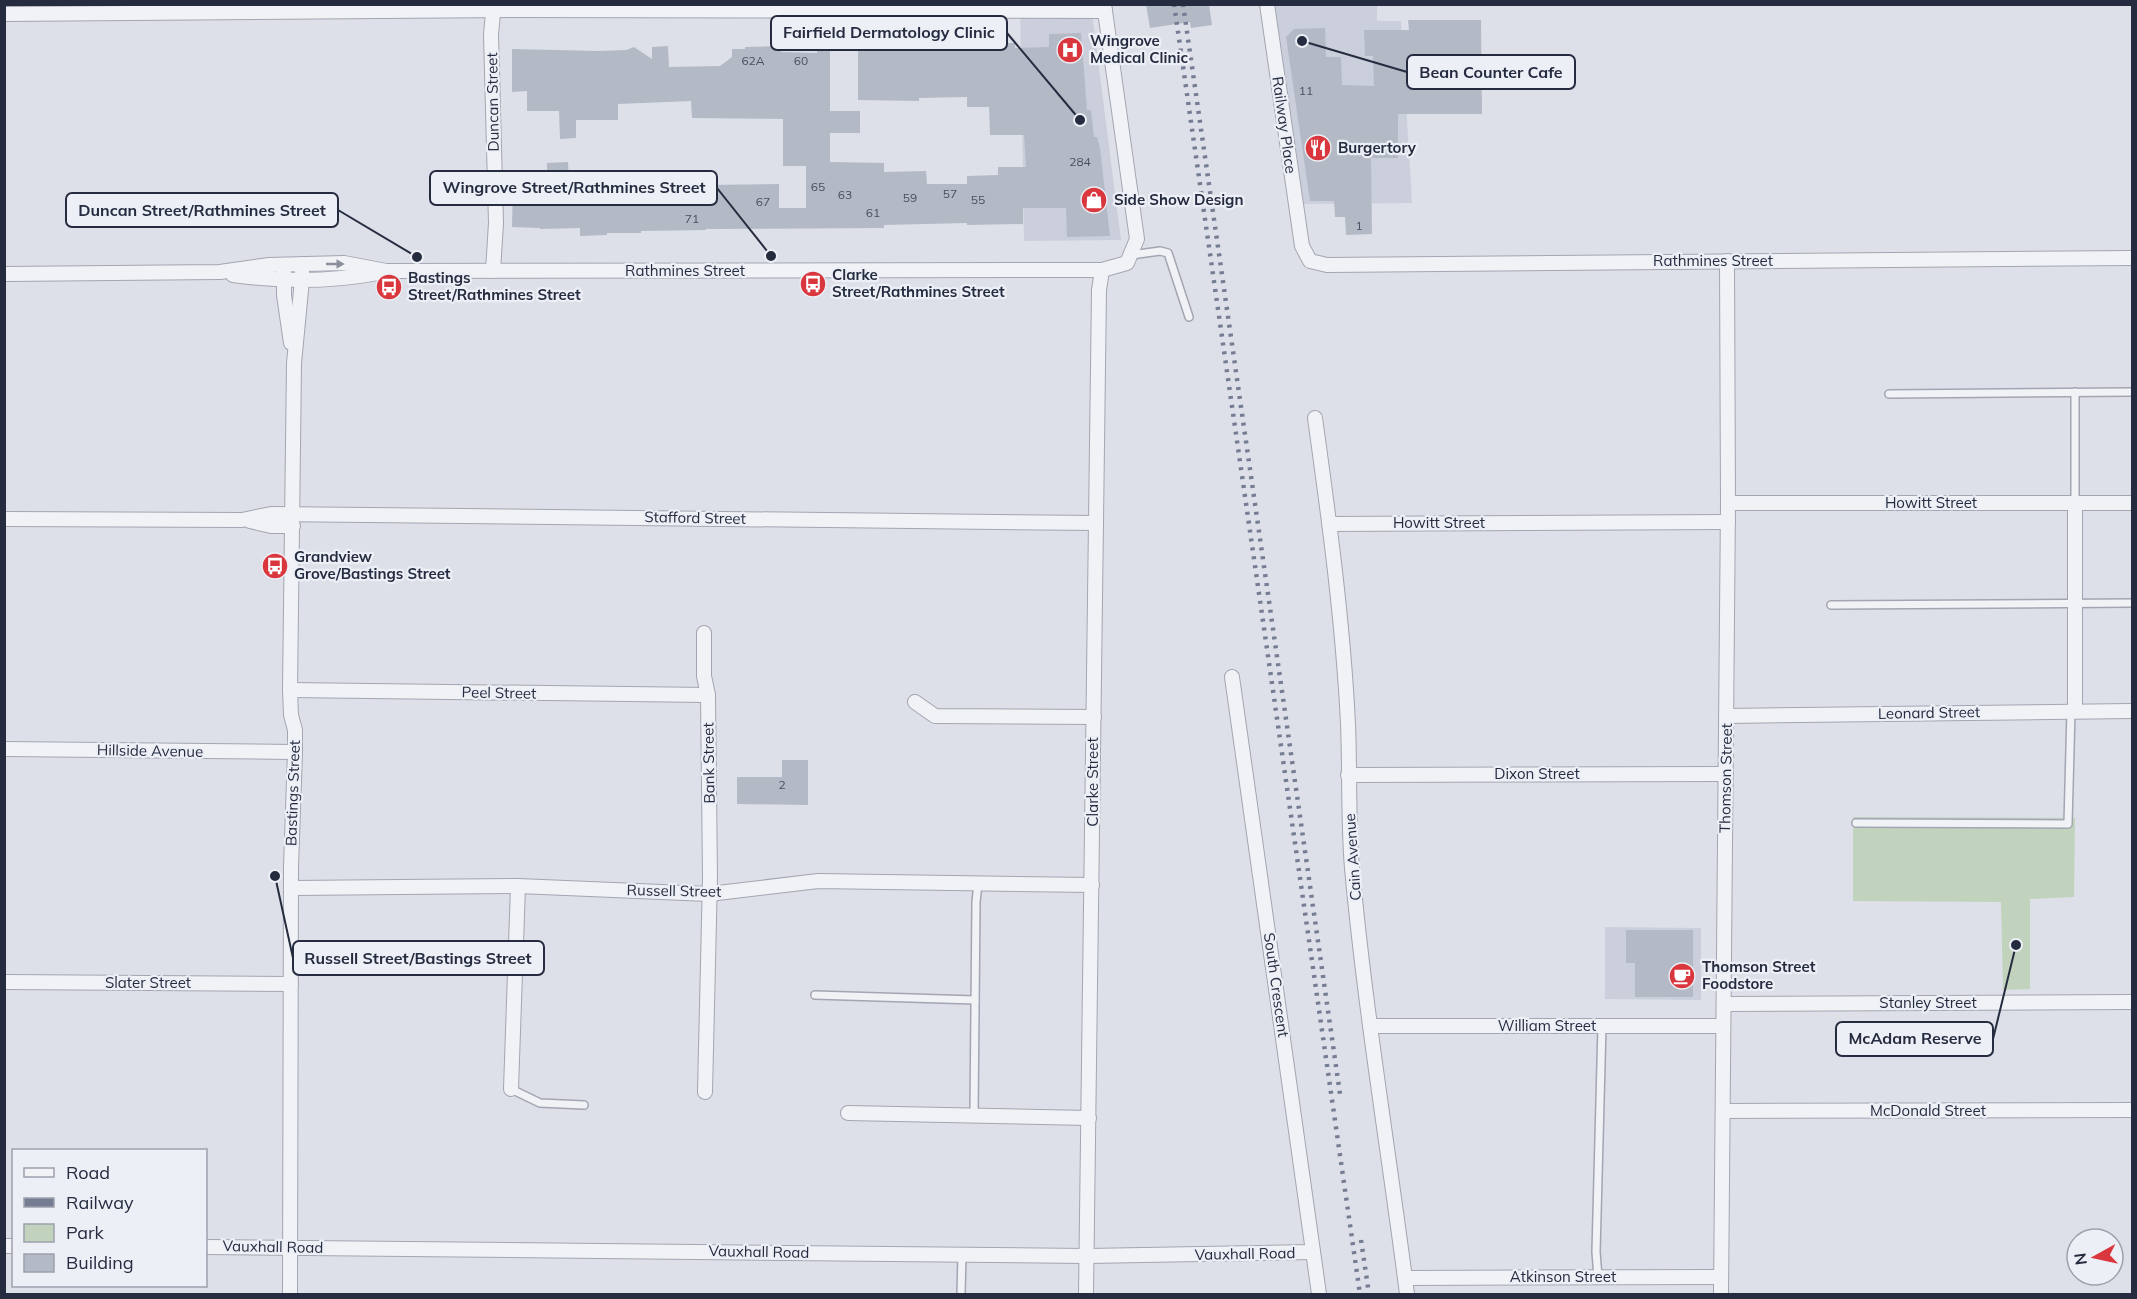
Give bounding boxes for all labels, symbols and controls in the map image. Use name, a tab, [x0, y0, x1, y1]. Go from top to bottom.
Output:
callout: Fairfield Dermatology Clinic	[771, 16, 1007, 50]
text: Fairfield Dermatology Clinic	[783, 22, 995, 42]
place label: Wingrove Medical Clinic	[1090, 31, 1188, 67]
hospital icon: Wingrove Medical Clinic	[1055, 35, 1085, 65]
street label: Duncan Street	[482, 52, 503, 152]
house number: 62A	[741, 53, 765, 68]
house number: 60	[794, 53, 808, 68]
callout: Bean Counter Cafe	[1407, 55, 1575, 89]
text: Bean Counter Cafe	[1419, 62, 1563, 82]
street label: Railway Place	[1268, 75, 1301, 175]
house number: 11	[1299, 83, 1313, 98]
restaurant icon: Burgertory	[1303, 133, 1333, 163]
place label: Burgertory	[1338, 138, 1417, 157]
house number: 284	[1069, 154, 1091, 169]
callout: Wingrove Street/Rathmines Street	[430, 171, 717, 205]
text: Wingrove Street/Rathmines Street	[443, 177, 705, 197]
house number: 65	[811, 179, 825, 194]
shop icon: Side Show Design	[1079, 185, 1109, 215]
house number: 57	[943, 186, 957, 201]
house number: 63	[838, 187, 852, 202]
house number: 59	[903, 190, 917, 205]
place label: Side Show Design	[1114, 190, 1243, 209]
house number: 55	[971, 192, 985, 207]
callout: Duncan Street/Rathmines Street	[66, 193, 338, 227]
house number: 67	[756, 194, 770, 209]
text: Duncan Street/Rathmines Street	[78, 200, 326, 220]
house number: 61	[866, 205, 880, 220]
house number: 71	[685, 211, 699, 226]
house number: 1	[1355, 218, 1363, 233]
street label: Rathmines Street	[1653, 251, 1773, 270]
one-way arrow	[326, 259, 345, 269]
street label: Rathmines Street	[625, 261, 745, 280]
place label: Clarke Street/Rathmines Street	[832, 265, 1005, 301]
place label: Bastings Street/Rathmines Street	[408, 268, 581, 304]
bus stop icon: Clarke Street/Rathmines Street	[798, 269, 828, 299]
bus stop icon: Bastings Street/Rathmines Street	[374, 272, 404, 302]
street label: Howitt Street	[1885, 493, 1977, 512]
street label: Stafford Street	[644, 507, 746, 528]
street label: Howitt Street	[1393, 513, 1485, 532]
place label: Grandview Grove/Bastings Street	[294, 547, 451, 583]
bus stop icon: Grandview Grove/Bastings Street	[260, 551, 290, 581]
street label: Peel Street	[461, 682, 537, 703]
street label: Leonard Street	[1878, 702, 1980, 723]
street label: Bank Street	[698, 722, 719, 804]
street label: Thomson Street	[1715, 723, 1736, 833]
street label: Clarke Street	[1083, 737, 1102, 827]
street label: Hillside Avenue	[97, 740, 203, 761]
street label: Bastings Street	[281, 740, 304, 846]
street label: Dixon Street	[1494, 764, 1580, 783]
house number: 2	[778, 777, 786, 792]
street label: Cain Avenue	[1340, 813, 1365, 901]
street label: Russell Street	[627, 880, 721, 901]
street label: South Crescent	[1260, 932, 1293, 1038]
callout: Russell Street/Bastings Street	[293, 941, 544, 975]
text: Russell Street/Bastings Street	[304, 948, 532, 968]
place label: Thomson Street Foodstore	[1702, 957, 1816, 993]
cafe icon: Thomson Street Foodstore	[1667, 961, 1697, 991]
street label: Slater Street	[105, 973, 191, 992]
street label: Stanley Street	[1879, 993, 1977, 1012]
street label: William Street	[1498, 1016, 1596, 1035]
callout: McAdam Reserve	[1836, 1022, 1993, 1056]
text: McAdam Reserve	[1848, 1028, 1982, 1048]
street label: McDonald Street	[1870, 1101, 1986, 1120]
legend	[12, 1149, 207, 1287]
text: Road	[66, 1161, 110, 1184]
text: Railway	[66, 1191, 134, 1214]
text: Park	[66, 1221, 105, 1244]
north arrow	[2065, 1227, 2125, 1287]
street label: Vauxhall Road	[222, 1236, 324, 1257]
street label: Vauxhall Road	[708, 1241, 810, 1262]
street label: Vauxhall Road	[1194, 1243, 1296, 1264]
text: Building	[66, 1251, 134, 1274]
text: N	[2069, 1252, 2091, 1266]
street label: Atkinson Street	[1510, 1267, 1616, 1286]

